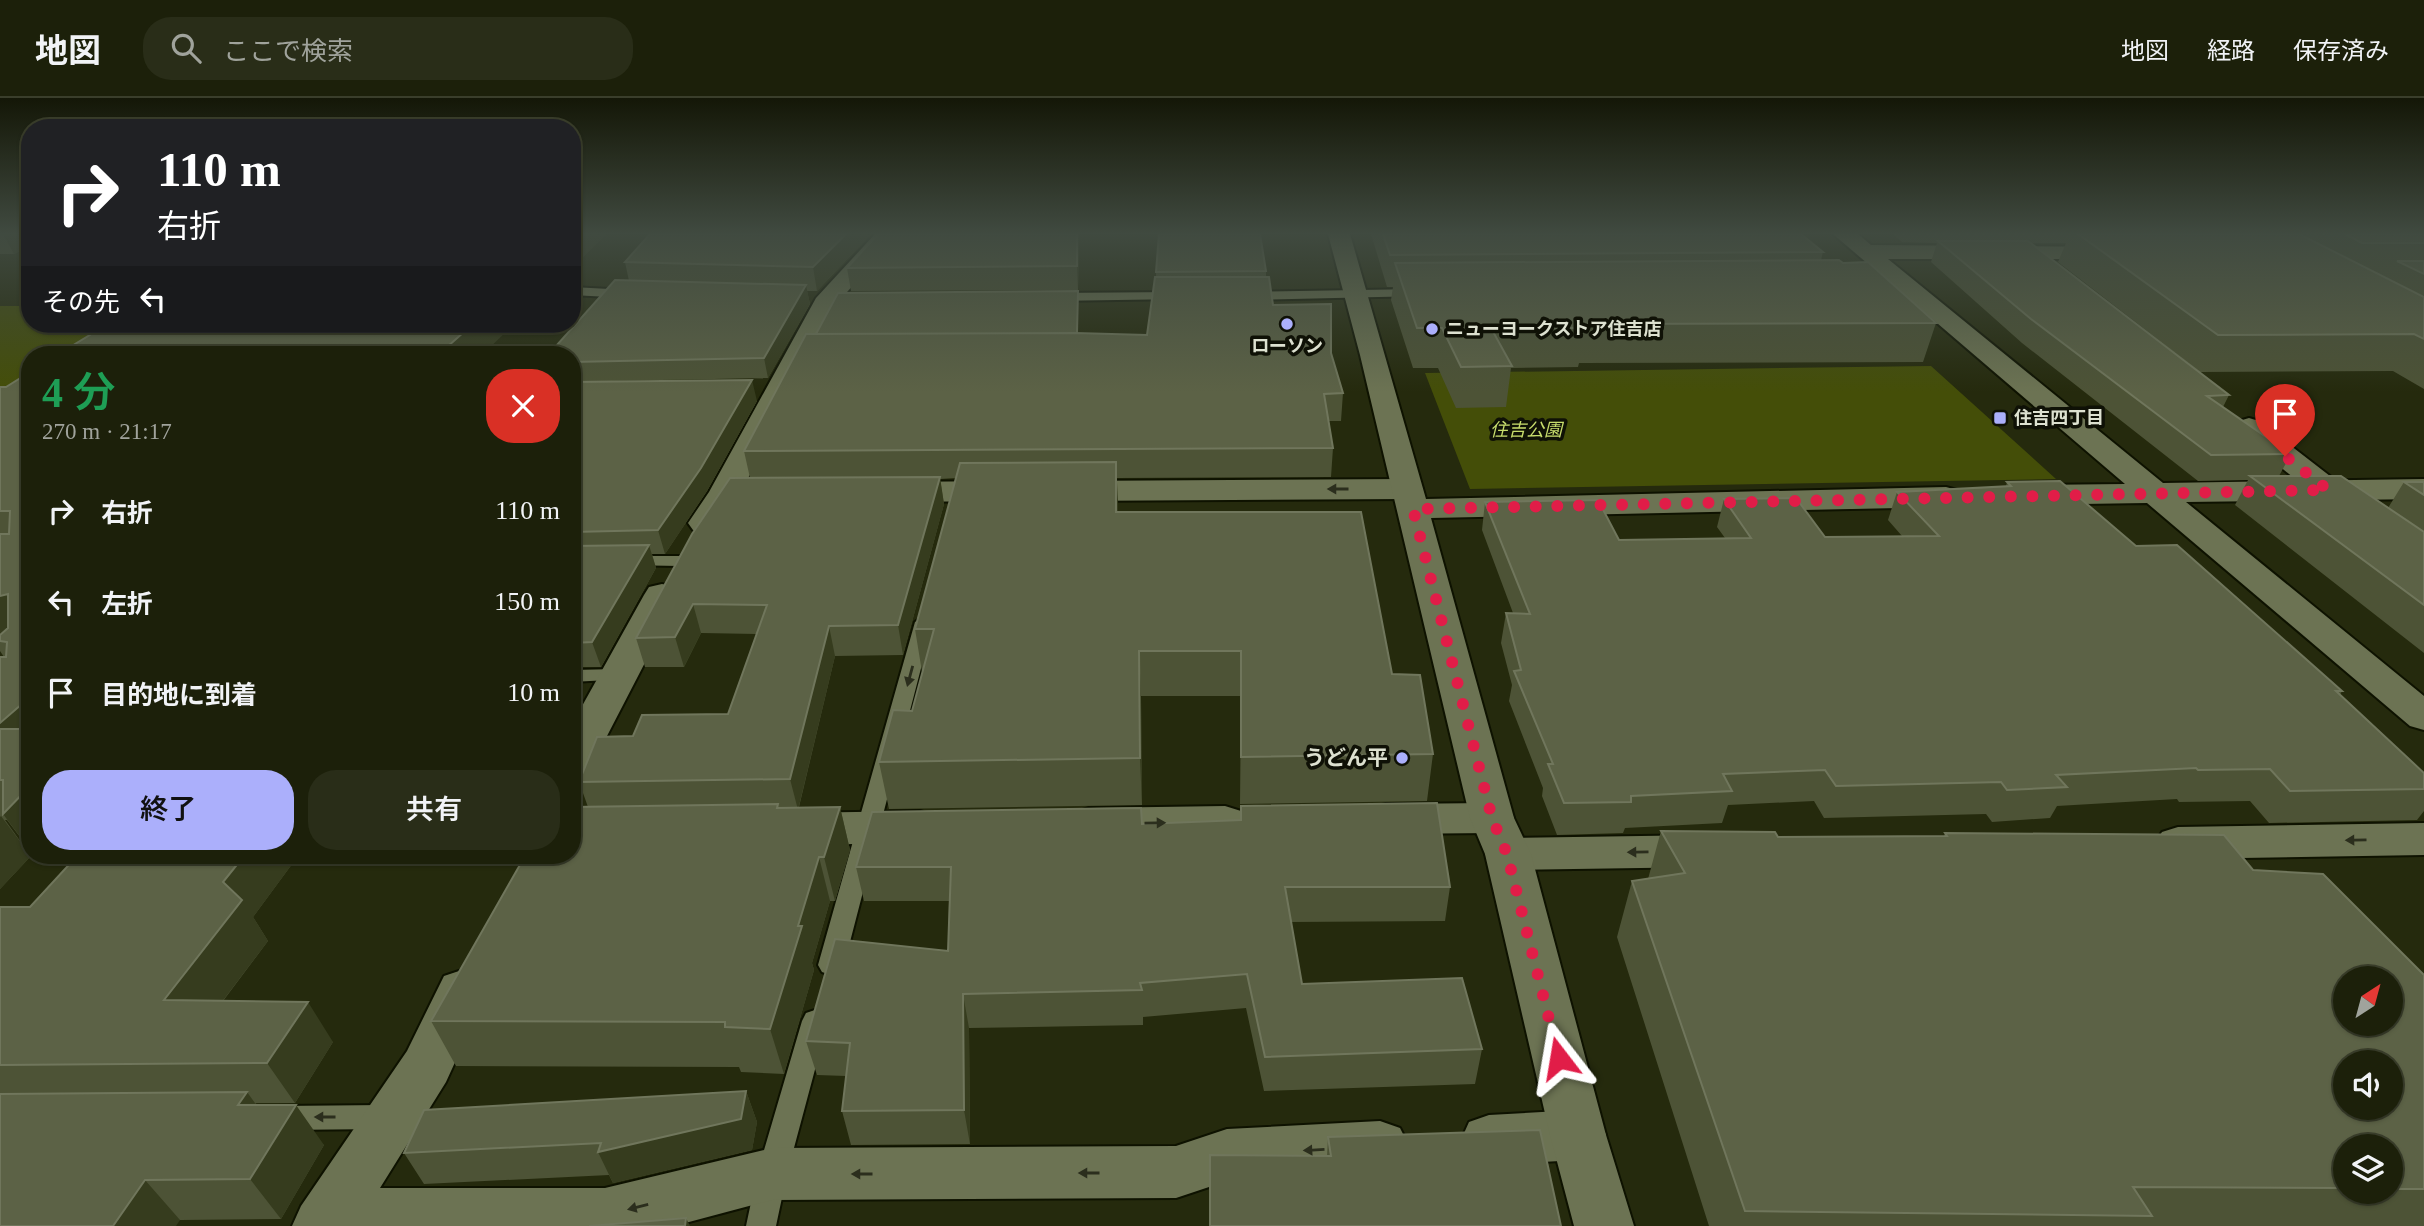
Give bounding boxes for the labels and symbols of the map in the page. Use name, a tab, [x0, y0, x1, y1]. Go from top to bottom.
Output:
marker: ローソン	[1279, 316, 1295, 332]
place label: ニューヨークストア住吉店	[1446, 319, 1661, 339]
marker: ニューヨークストア住吉店	[1424, 321, 1440, 337]
place label: ローソン	[1251, 336, 1323, 356]
pin	[2255, 384, 2315, 456]
place label: 住吉四丁目	[2014, 408, 2104, 428]
marker: 住吉四丁目	[1992, 410, 2008, 426]
park label: 住吉公園	[1490, 420, 1565, 440]
one-way arrow	[1327, 483, 1349, 495]
one-way arrow	[904, 665, 915, 687]
place label: うどん平	[1304, 746, 1388, 770]
marker: うどん平	[1394, 750, 1410, 766]
one-way arrow	[1144, 817, 1166, 829]
one-way arrow	[2345, 835, 2367, 846]
one-way arrow	[1627, 846, 1649, 858]
north arrow	[2333, 966, 2403, 1036]
position arrow	[1522, 1021, 1596, 1095]
one-way arrow	[314, 1111, 336, 1123]
one-way arrow	[1303, 1145, 1325, 1156]
one-way arrow	[1078, 1167, 1100, 1178]
one-way arrow	[851, 1168, 873, 1180]
one-way arrow	[627, 1202, 649, 1213]

